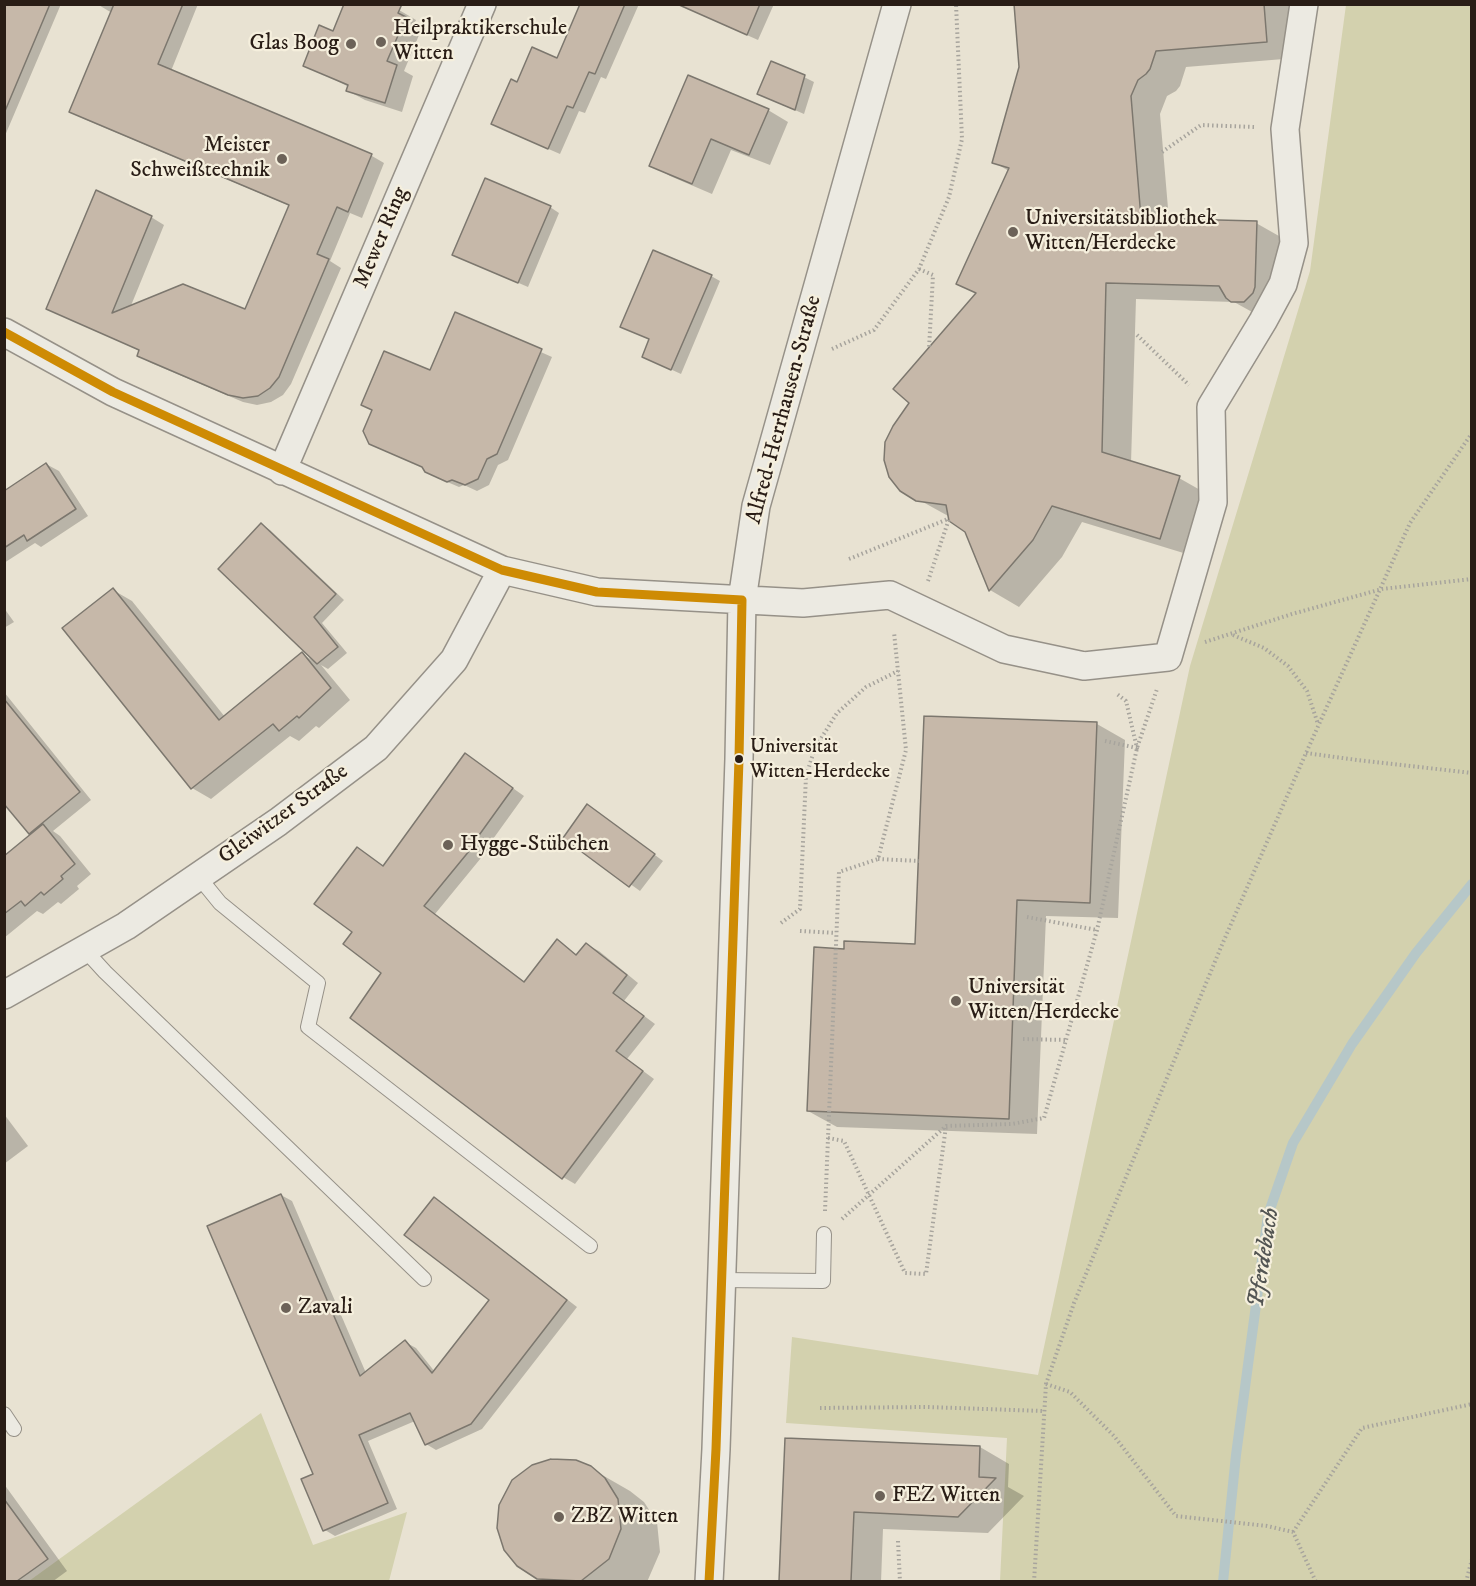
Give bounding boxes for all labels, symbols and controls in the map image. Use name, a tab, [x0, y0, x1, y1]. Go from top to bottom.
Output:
place label: Heilpraktikerschule Witten	[393, 16, 567, 68]
place label: Glas Boog	[250, 31, 339, 57]
marker: Heilpraktikerschule Witten	[374, 35, 388, 49]
marker: Glas Boog	[344, 37, 358, 51]
place label: Meister Schweißtechnik	[130, 133, 270, 184]
marker: Meister Schweißtechnik	[275, 152, 289, 166]
street label: Mewer Ring	[349, 183, 415, 293]
place label: Universitätsbibliothek Witten/Herdecke	[1025, 206, 1217, 258]
marker: Universitätsbibliothek Witten/Herdecke	[1006, 225, 1020, 239]
street label: Alfred-Herrhausen-Straße	[742, 293, 828, 527]
place label: Universität Witten-Herdecke	[750, 736, 890, 783]
marker: Universität Witten-Herdecke	[733, 753, 745, 765]
street label: Gleiwitzer Straße	[214, 759, 354, 871]
place label: Hygge-Stübchen	[460, 832, 609, 858]
marker: Hygge-Stübchen	[441, 838, 455, 852]
place label: Universität Witten/Herdecke	[968, 975, 1119, 1026]
marker: Universität Witten/Herdecke	[949, 994, 963, 1008]
water label: Pferdebach	[1243, 1206, 1287, 1310]
place label: Zavali	[298, 1295, 353, 1321]
marker: Zavali	[279, 1301, 293, 1315]
place label: FEZ Witten	[892, 1483, 1000, 1509]
marker: FEZ Witten	[873, 1489, 887, 1503]
place label: ZBZ Witten	[571, 1504, 678, 1530]
marker: ZBZ Witten	[552, 1510, 566, 1524]

